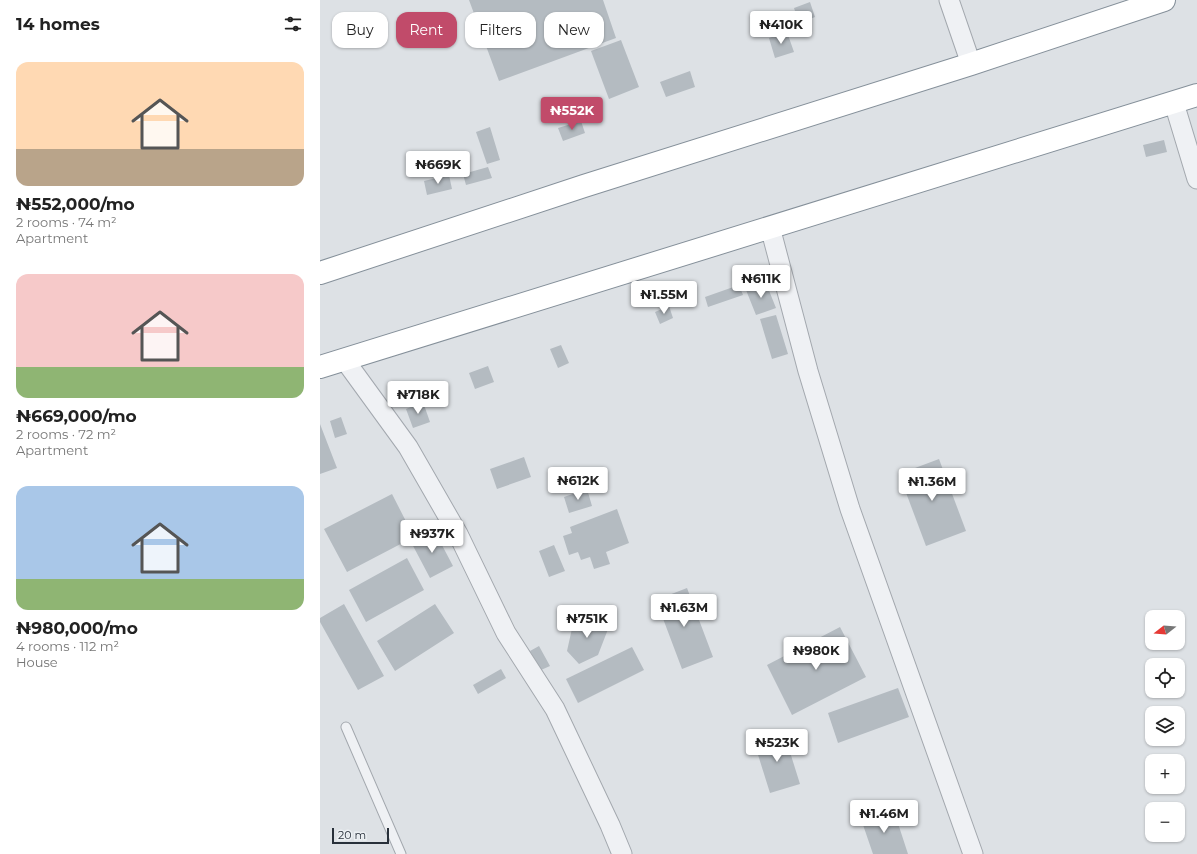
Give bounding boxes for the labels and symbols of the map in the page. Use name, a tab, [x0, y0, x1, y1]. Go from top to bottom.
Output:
pin: ₦410K	[753, 11, 809, 45]
pin: ₦552K	[544, 97, 600, 131]
pin: ₦669K	[410, 151, 466, 185]
pin: ₦611K	[733, 265, 789, 299]
pin: ₦1.55M	[631, 281, 697, 315]
pin: ₦718K	[390, 381, 446, 415]
pin: ₦612K	[550, 467, 606, 501]
pin: ₦1.36M	[899, 468, 965, 502]
pin: ₦937K	[404, 520, 460, 554]
pin: ₦1.63M	[651, 594, 717, 628]
pin: ₦751K	[559, 605, 615, 639]
north arrow	[1145, 610, 1185, 650]
pin: ₦980K	[788, 637, 844, 671]
pin: ₦523K	[749, 729, 805, 763]
pin: ₦1.46M	[851, 800, 917, 834]
scale bar	[332, 826, 389, 845]

